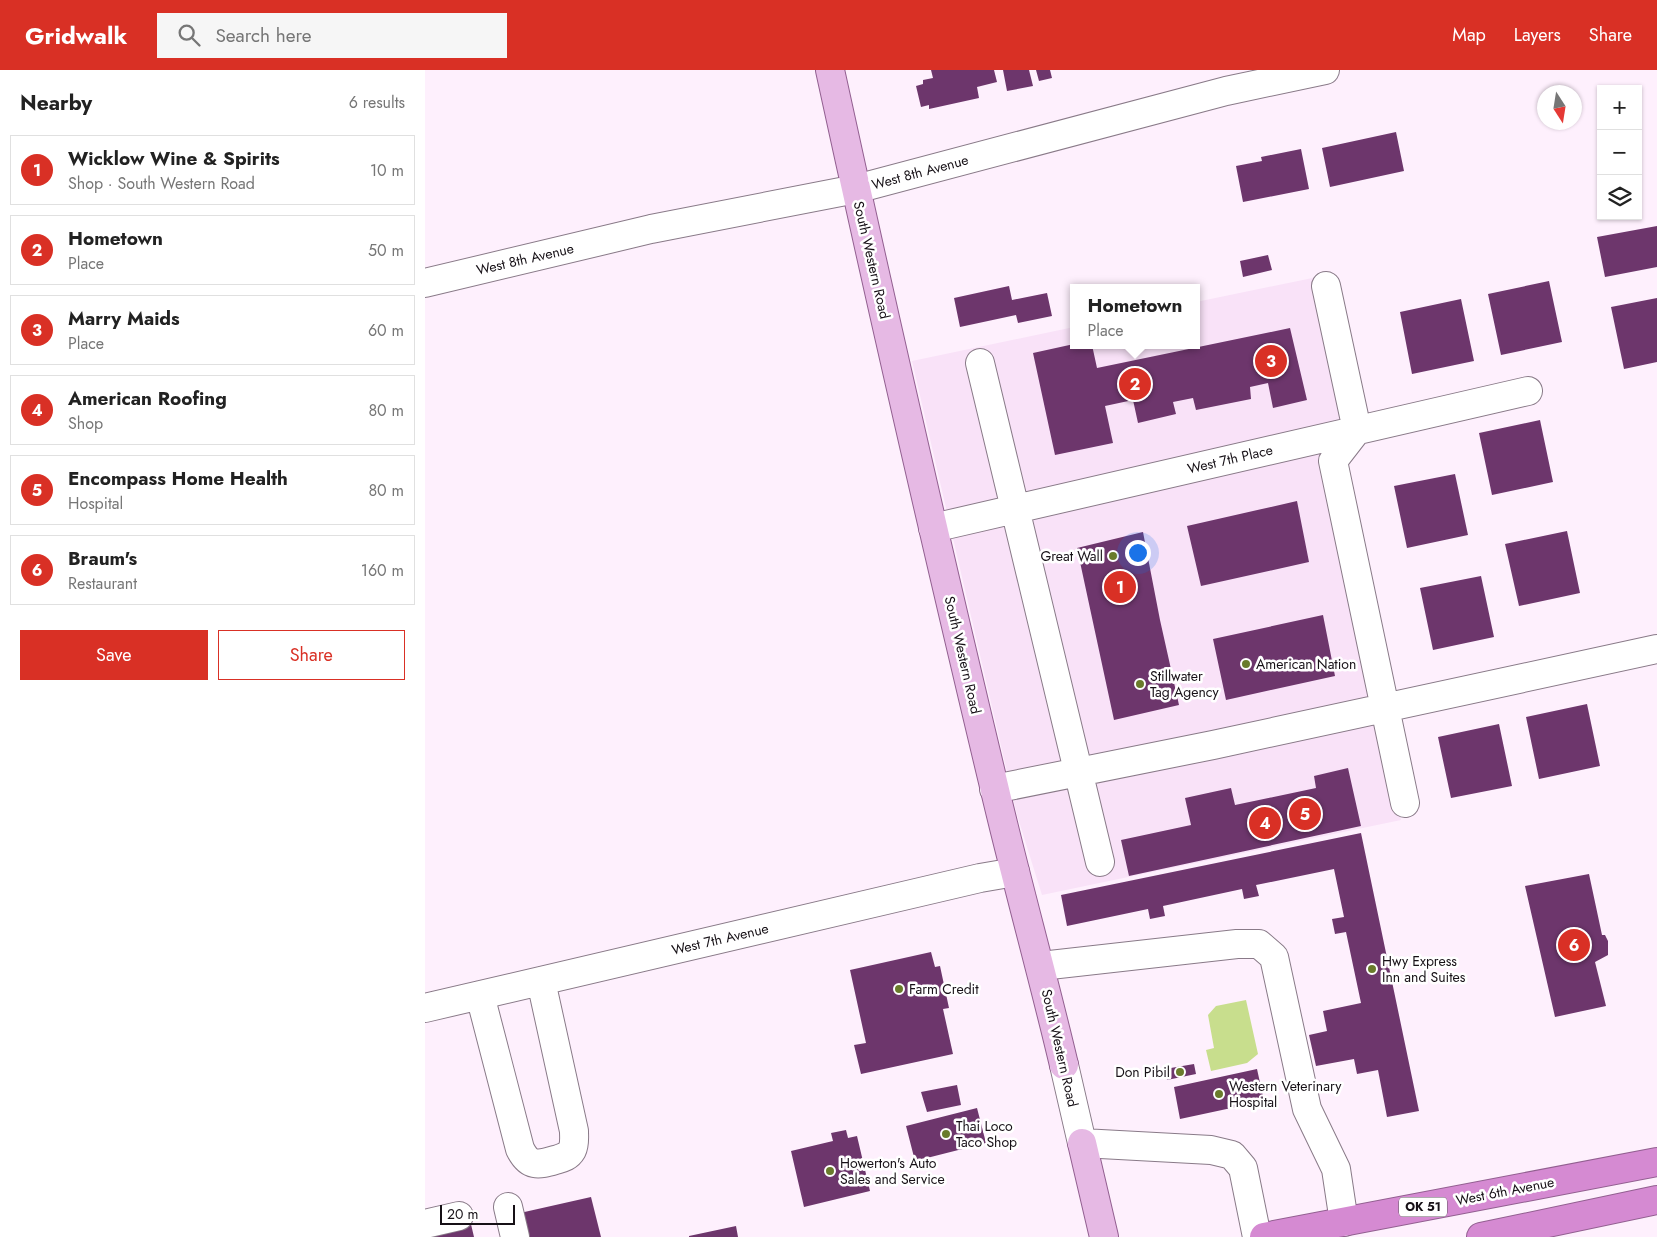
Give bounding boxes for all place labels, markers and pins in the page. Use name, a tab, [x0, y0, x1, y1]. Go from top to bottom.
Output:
pin: 3	[1255, 342, 1287, 380]
pin: 2	[1119, 365, 1151, 403]
place label: Great Wall	[1040, 546, 1103, 566]
marker: Great Wall	[1107, 550, 1119, 562]
pin: 1	[1104, 568, 1136, 606]
place label: American Nation	[1256, 654, 1356, 674]
marker: American Nation	[1240, 658, 1252, 670]
place label: Stillwater Tag Agency	[1150, 666, 1219, 702]
marker: Stillwater Tag Agency	[1134, 678, 1146, 690]
pin: 5	[1289, 795, 1321, 833]
pin: 4	[1249, 804, 1281, 842]
pin: 6	[1558, 926, 1590, 964]
place label: Hwy Express Inn and Suites	[1382, 951, 1466, 987]
marker: Hwy Express Inn and Suites	[1366, 963, 1378, 975]
place label: Farm Credit	[909, 979, 979, 999]
marker: Farm Credit	[893, 983, 905, 995]
place label: Don Pibil	[1115, 1062, 1170, 1082]
marker: Don Pibil	[1174, 1066, 1186, 1078]
place label: Western Veterinary Hospital	[1229, 1076, 1342, 1112]
marker: Western Veterinary Hospital	[1213, 1088, 1225, 1100]
place label: Thai Loco Taco Shop	[956, 1116, 1017, 1152]
marker: Thai Loco Taco Shop	[940, 1128, 952, 1140]
place label: Howerton's Auto Sales and Service	[840, 1153, 945, 1189]
marker: Howerton's Auto Sales and Service	[824, 1165, 836, 1177]

